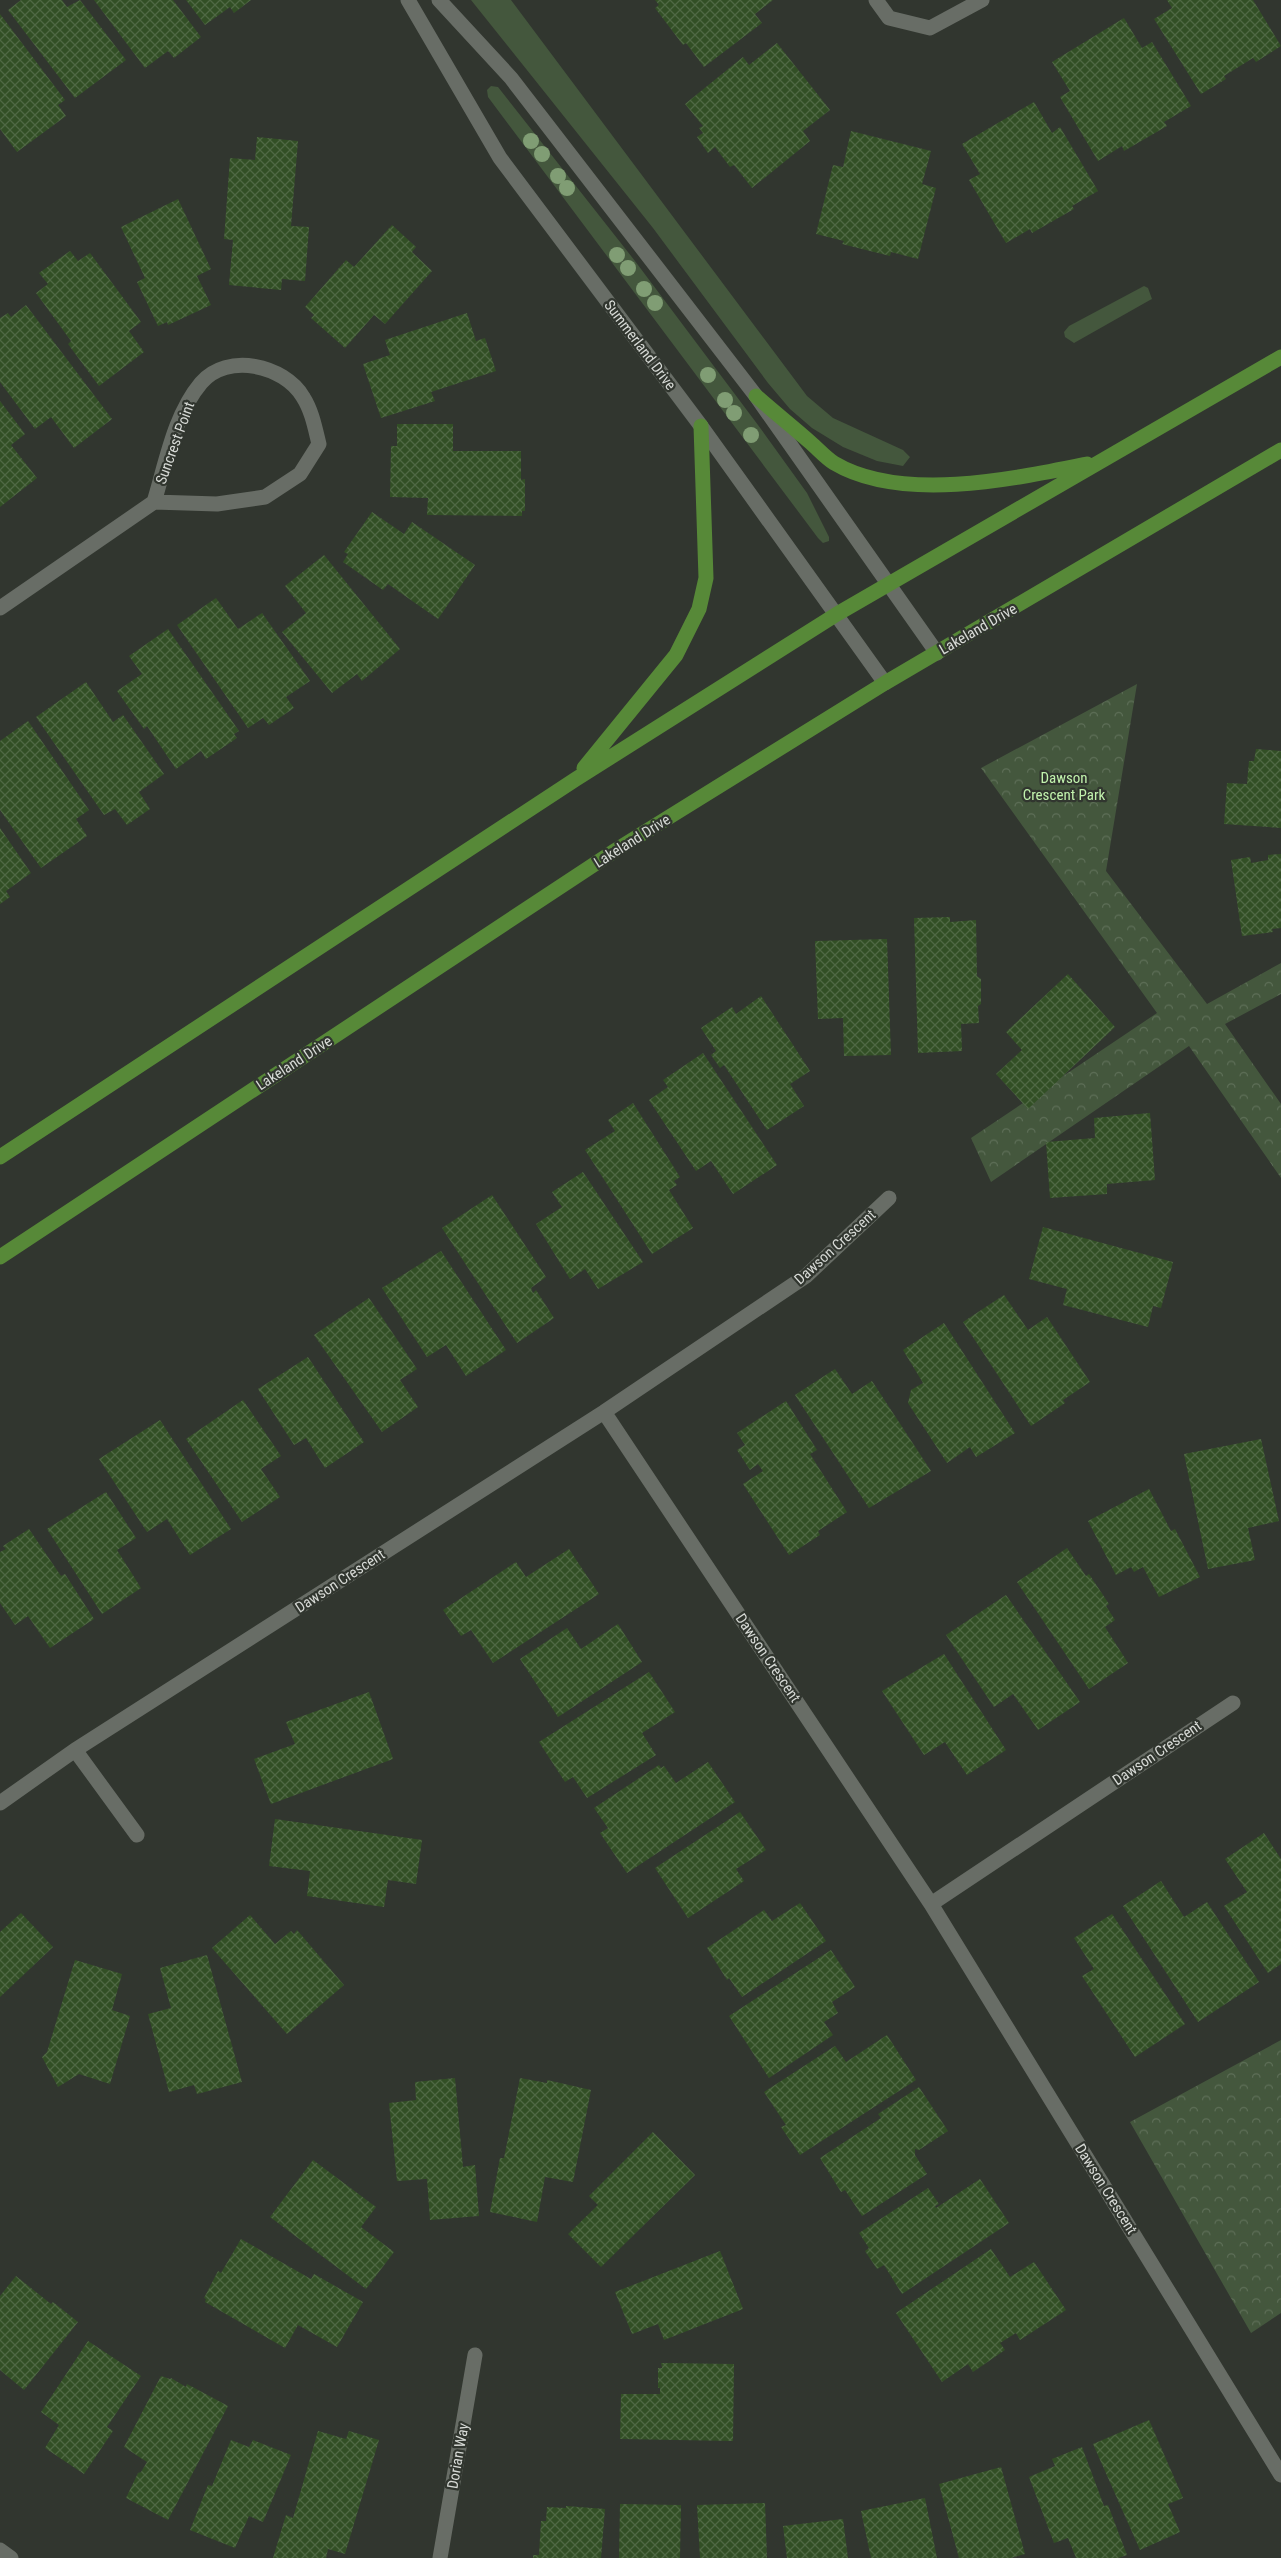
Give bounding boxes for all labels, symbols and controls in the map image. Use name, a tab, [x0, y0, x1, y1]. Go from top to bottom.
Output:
street label: Summerland Drive	[600, 296, 680, 394]
street label: Suncrest Point	[152, 399, 198, 487]
street label: Lakeland Drive	[936, 600, 1020, 658]
park label: Dawson Crescent Park	[1023, 769, 1106, 804]
street label: Lakeland Drive	[590, 810, 674, 872]
street label: Lakeland Drive	[253, 1032, 335, 1094]
street label: Dawson Crescent	[791, 1206, 879, 1288]
street label: Dawson Crescent	[292, 1545, 388, 1617]
street label: Dawson Crescent	[732, 1610, 804, 1706]
street label: Dawson Crescent	[1109, 1717, 1205, 1789]
street label: Dawson Crescent	[1071, 2141, 1141, 2237]
street label: Dorian Way	[443, 2422, 473, 2490]

